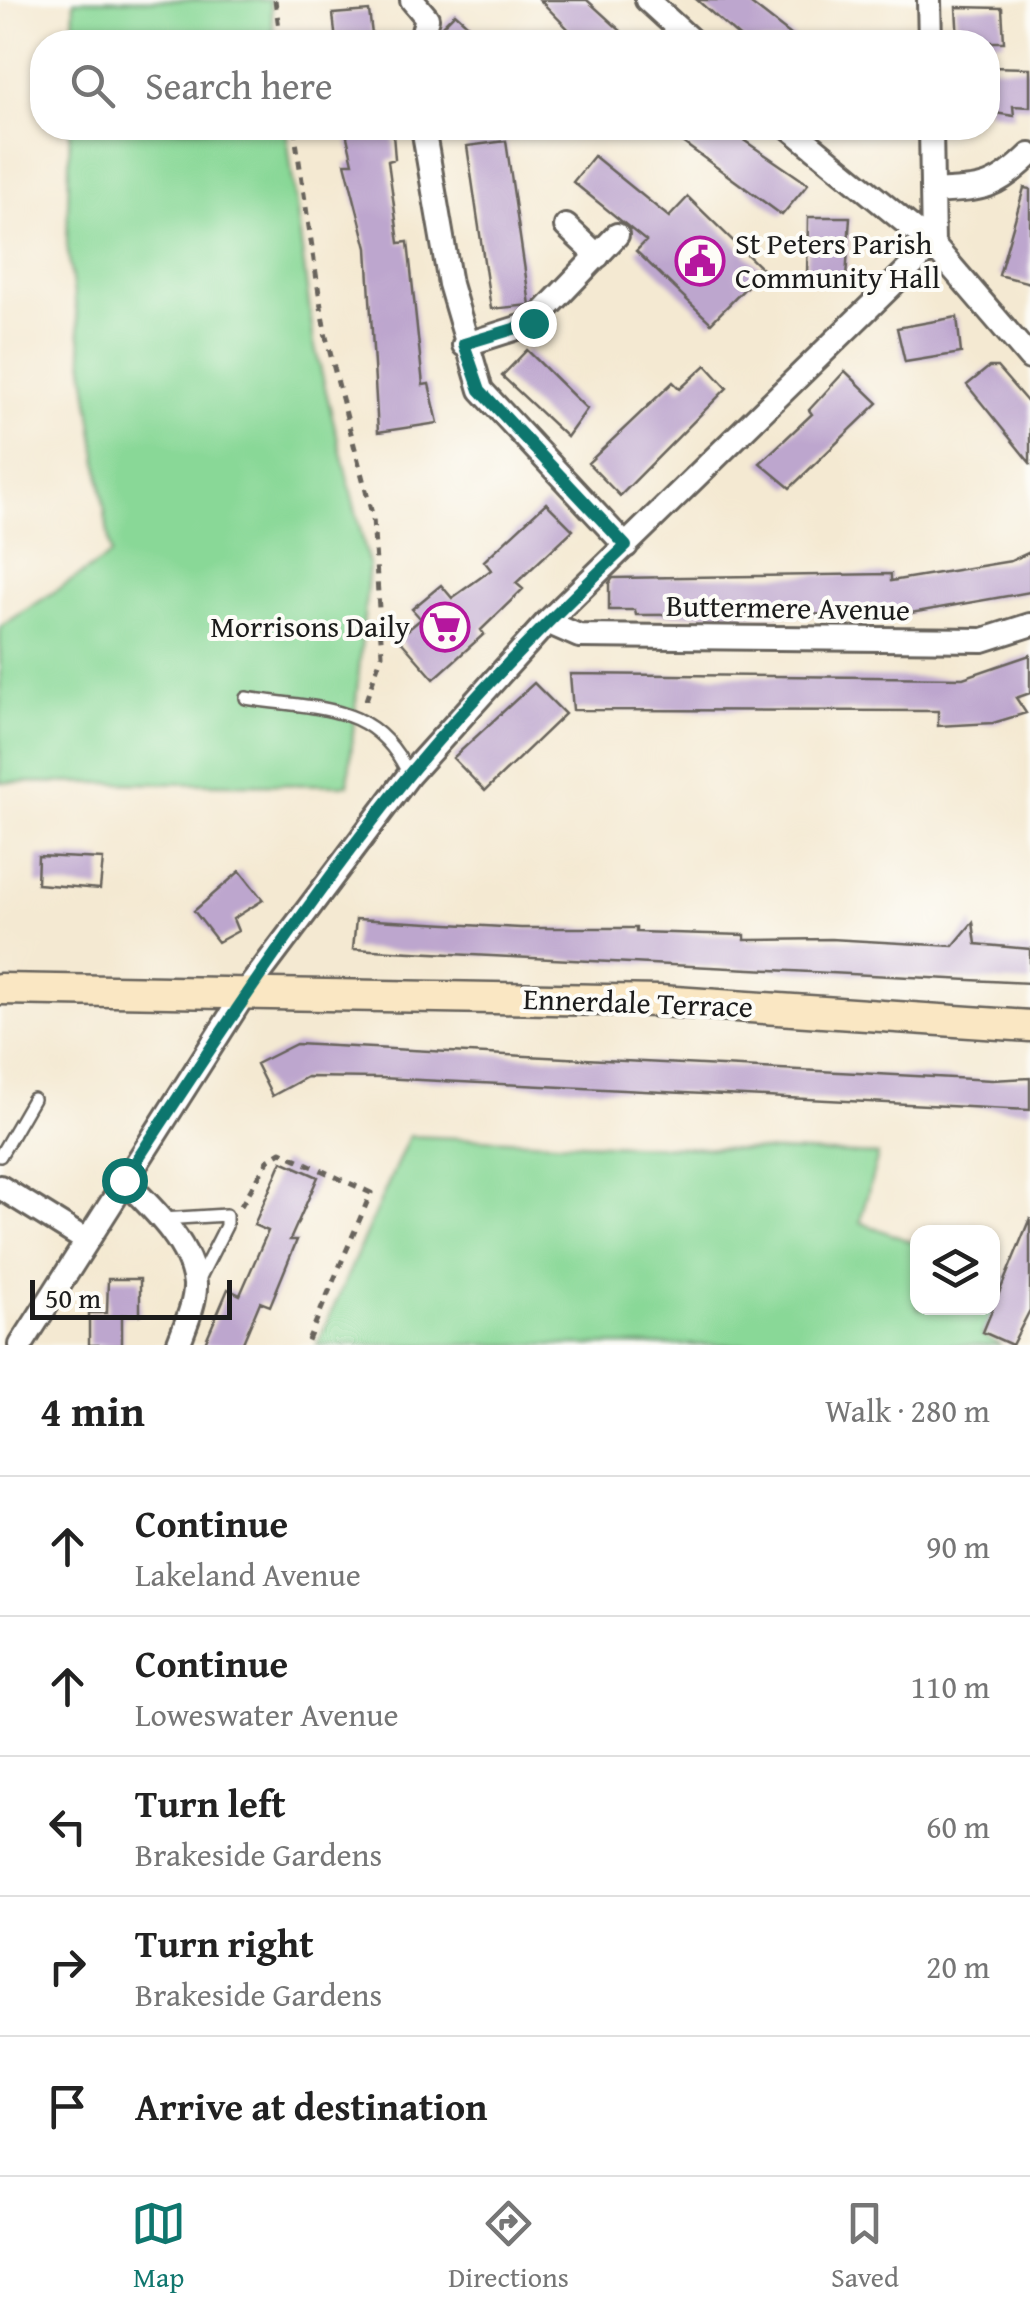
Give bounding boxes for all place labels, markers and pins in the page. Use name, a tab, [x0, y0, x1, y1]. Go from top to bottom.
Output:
place label: St Peters Parish Community Hall	[735, 221, 940, 299]
public building icon: St Peters Parish Community Hall	[674, 235, 726, 287]
supermarket icon: Morrisons Daily	[419, 601, 471, 653]
place label: Morrisons Daily	[210, 604, 410, 648]

